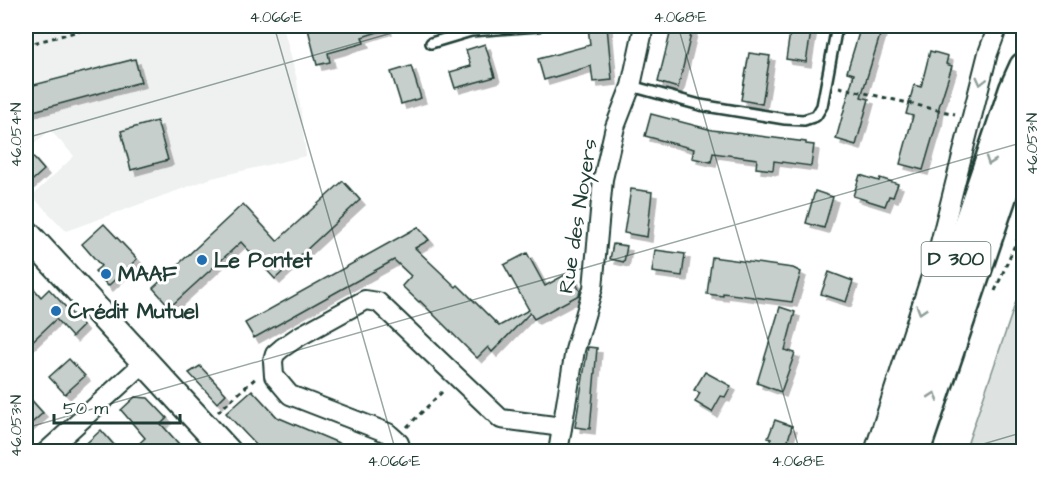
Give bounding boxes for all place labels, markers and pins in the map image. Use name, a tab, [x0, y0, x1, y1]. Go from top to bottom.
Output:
place label: Le Pontet	[214, 246, 313, 275]
marker: Le Pontet	[195, 253, 209, 267]
place label: MAAF	[118, 260, 177, 289]
marker: MAAF	[99, 267, 113, 281]
place label: Crédit Mutuel	[68, 297, 199, 326]
marker: Crédit Mutuel	[49, 304, 63, 318]

